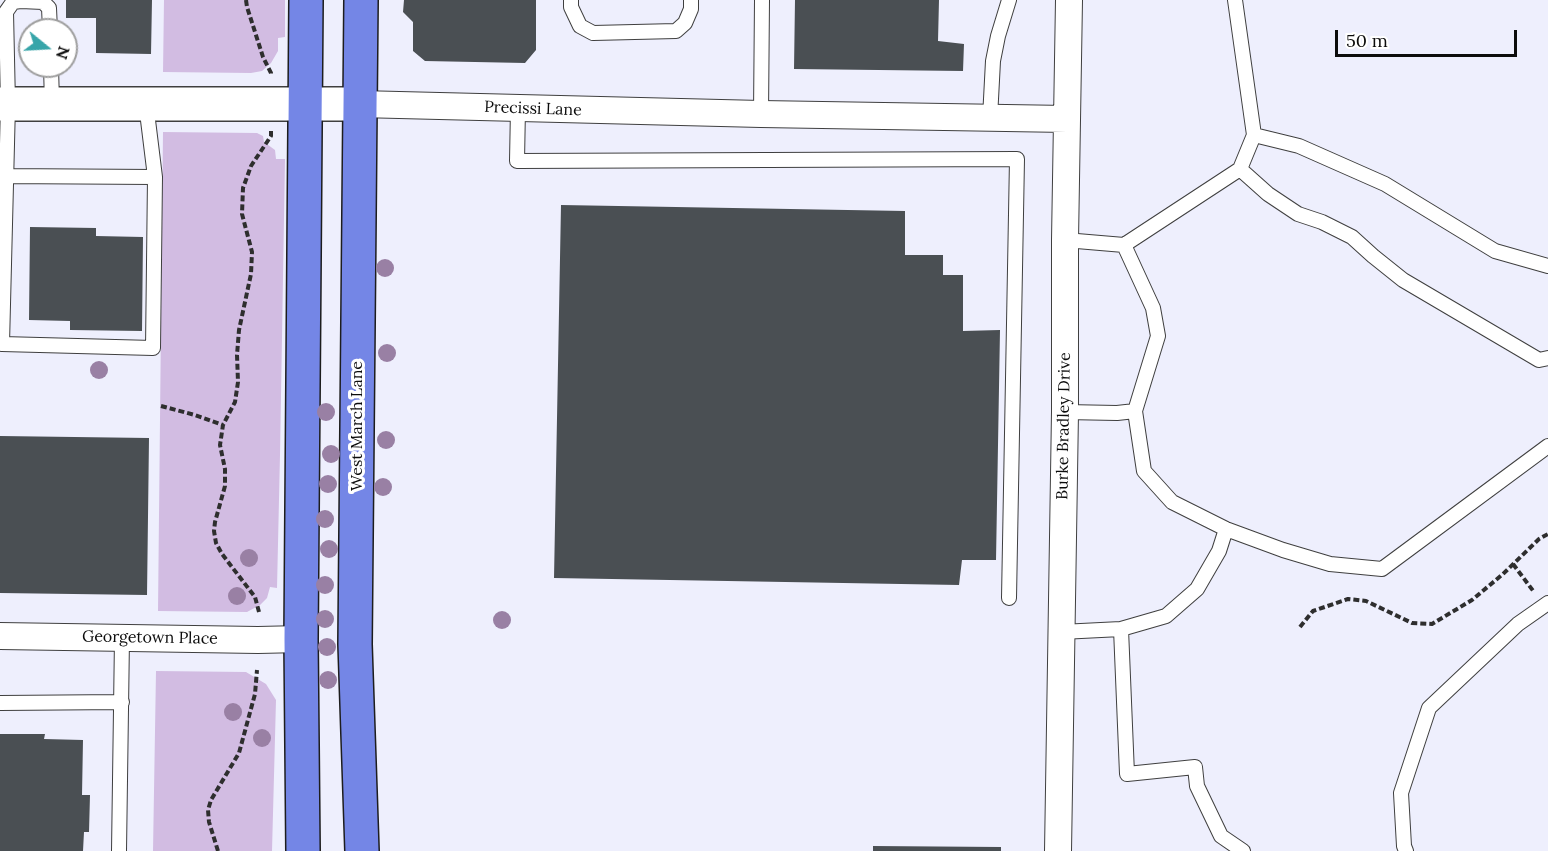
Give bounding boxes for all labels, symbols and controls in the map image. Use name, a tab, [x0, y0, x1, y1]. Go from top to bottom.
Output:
north arrow	[18, 18, 78, 78]
scale bar	[1338, 18, 1520, 56]
text: 50 m	[1346, 29, 1388, 52]
text: N	[52, 44, 75, 62]
street label: Precissi Lane	[484, 98, 582, 120]
street label: Burke Bradley Drive	[1053, 352, 1075, 500]
street label: West March Lane	[347, 361, 367, 491]
street label: Georgetown Place	[82, 627, 218, 649]

